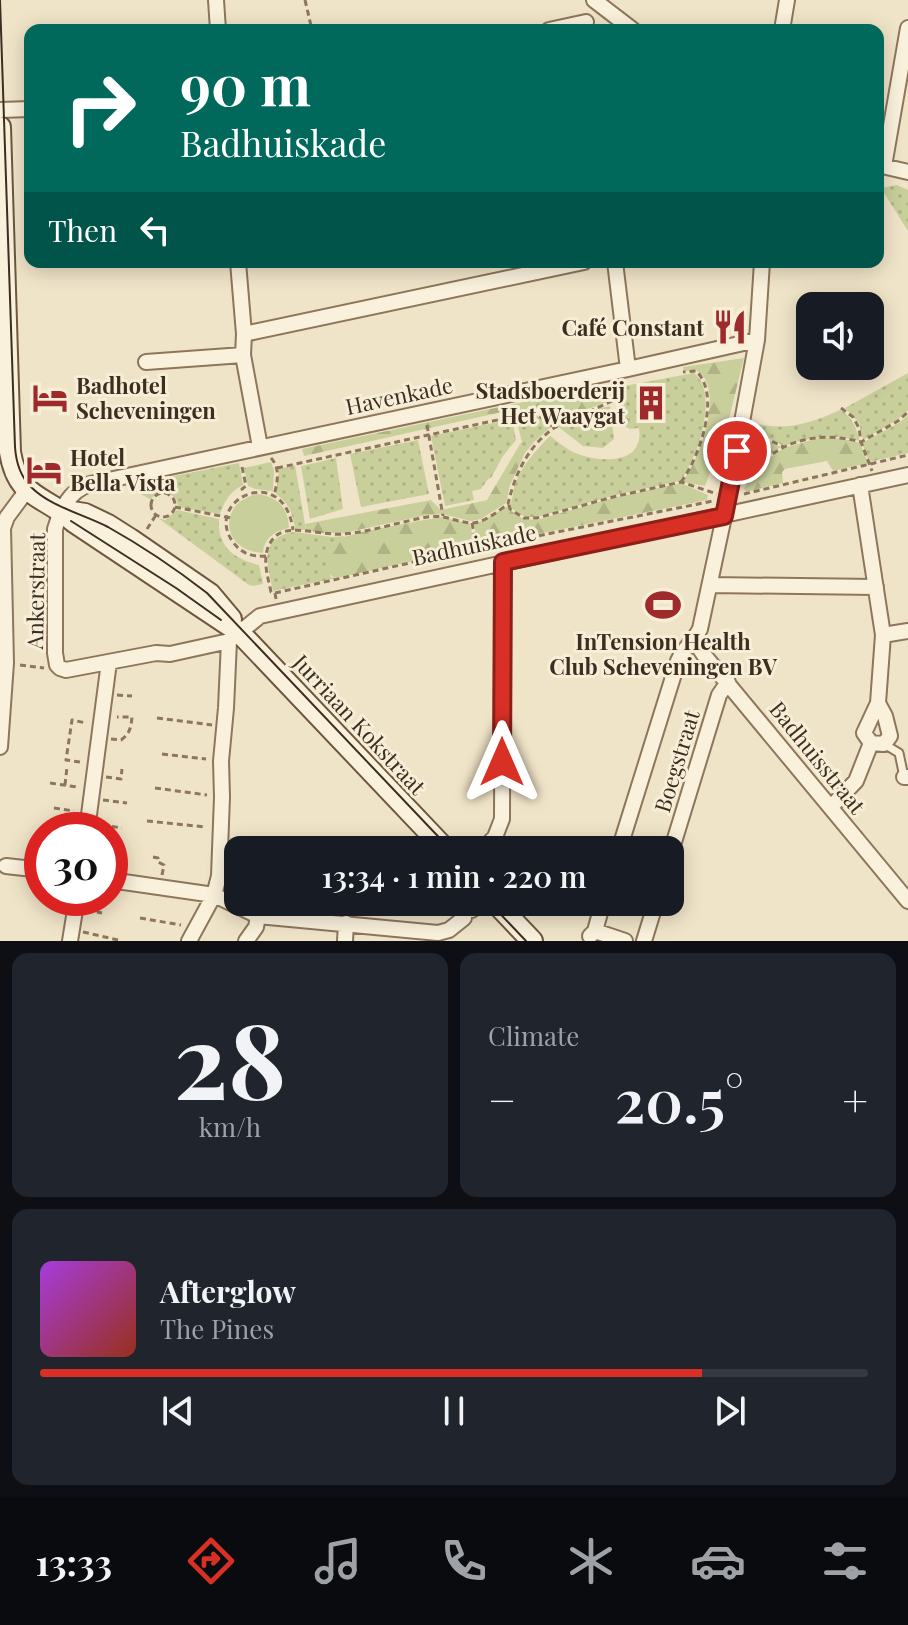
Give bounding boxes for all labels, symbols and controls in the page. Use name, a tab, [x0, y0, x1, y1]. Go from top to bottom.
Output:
text: 90 m	[180, 46, 311, 121]
icon: right	[48, 56, 152, 160]
text: Badhuiskade	[180, 118, 387, 166]
icon: left	[133, 208, 177, 252]
text: Then	[48, 210, 117, 250]
map controls	[796, 292, 884, 380]
button: sound	[796, 292, 884, 380]
restaurant icon: Café Constant	[711, 308, 749, 346]
place label: Café Constant	[562, 312, 704, 342]
street label: Havenkade	[343, 369, 455, 421]
place label: Badhotel Scheveningen	[76, 370, 216, 425]
place label: Stadsboerderij Het Waaygat	[476, 375, 625, 430]
hotel icon: Badhotel Scheveningen	[31, 379, 69, 417]
building icon: Stadsboerderij Het Waaygat	[632, 384, 670, 422]
pin	[703, 417, 771, 485]
icon: arrive	[715, 429, 759, 473]
place label: Hotel Bella Vista	[70, 442, 176, 497]
hotel icon: Hotel Bella Vista	[25, 451, 63, 489]
street label: Badhuiskade	[409, 516, 539, 572]
street label: Ankerstraat	[19, 531, 51, 651]
sports icon: InTension Health Club Scheveningen BV	[644, 586, 682, 624]
place label: InTension Health Club Scheveningen BV	[549, 626, 777, 681]
street label: Jurriaan Kokstraat	[286, 647, 434, 802]
street label: Badhuisstraat	[763, 694, 873, 820]
street label: Boegstraat	[646, 705, 706, 816]
position arrow	[460, 720, 544, 804]
speed limit sign: 30	[24, 812, 128, 916]
text: 13:34 · 1 min · 220 m	[322, 856, 586, 896]
text: 28	[174, 987, 286, 1126]
text: Climate	[488, 1018, 579, 1053]
text: 20.5°	[615, 1058, 744, 1138]
text: −	[488, 1069, 516, 1128]
text: +	[842, 1069, 868, 1128]
text: km/h	[199, 1109, 261, 1144]
text: Afterglow	[160, 1271, 296, 1311]
text: The Pines	[160, 1311, 274, 1346]
icon: previous	[156, 1389, 200, 1433]
icon: pause	[432, 1389, 476, 1433]
icon: next	[708, 1389, 752, 1433]
icon: directions	[183, 1533, 239, 1589]
icon: music	[310, 1533, 366, 1589]
icon: phone	[436, 1533, 492, 1589]
icon: climate	[563, 1533, 619, 1589]
icon: car	[690, 1533, 746, 1589]
icon: filters	[817, 1533, 873, 1589]
text: 13:33	[35, 1537, 112, 1585]

